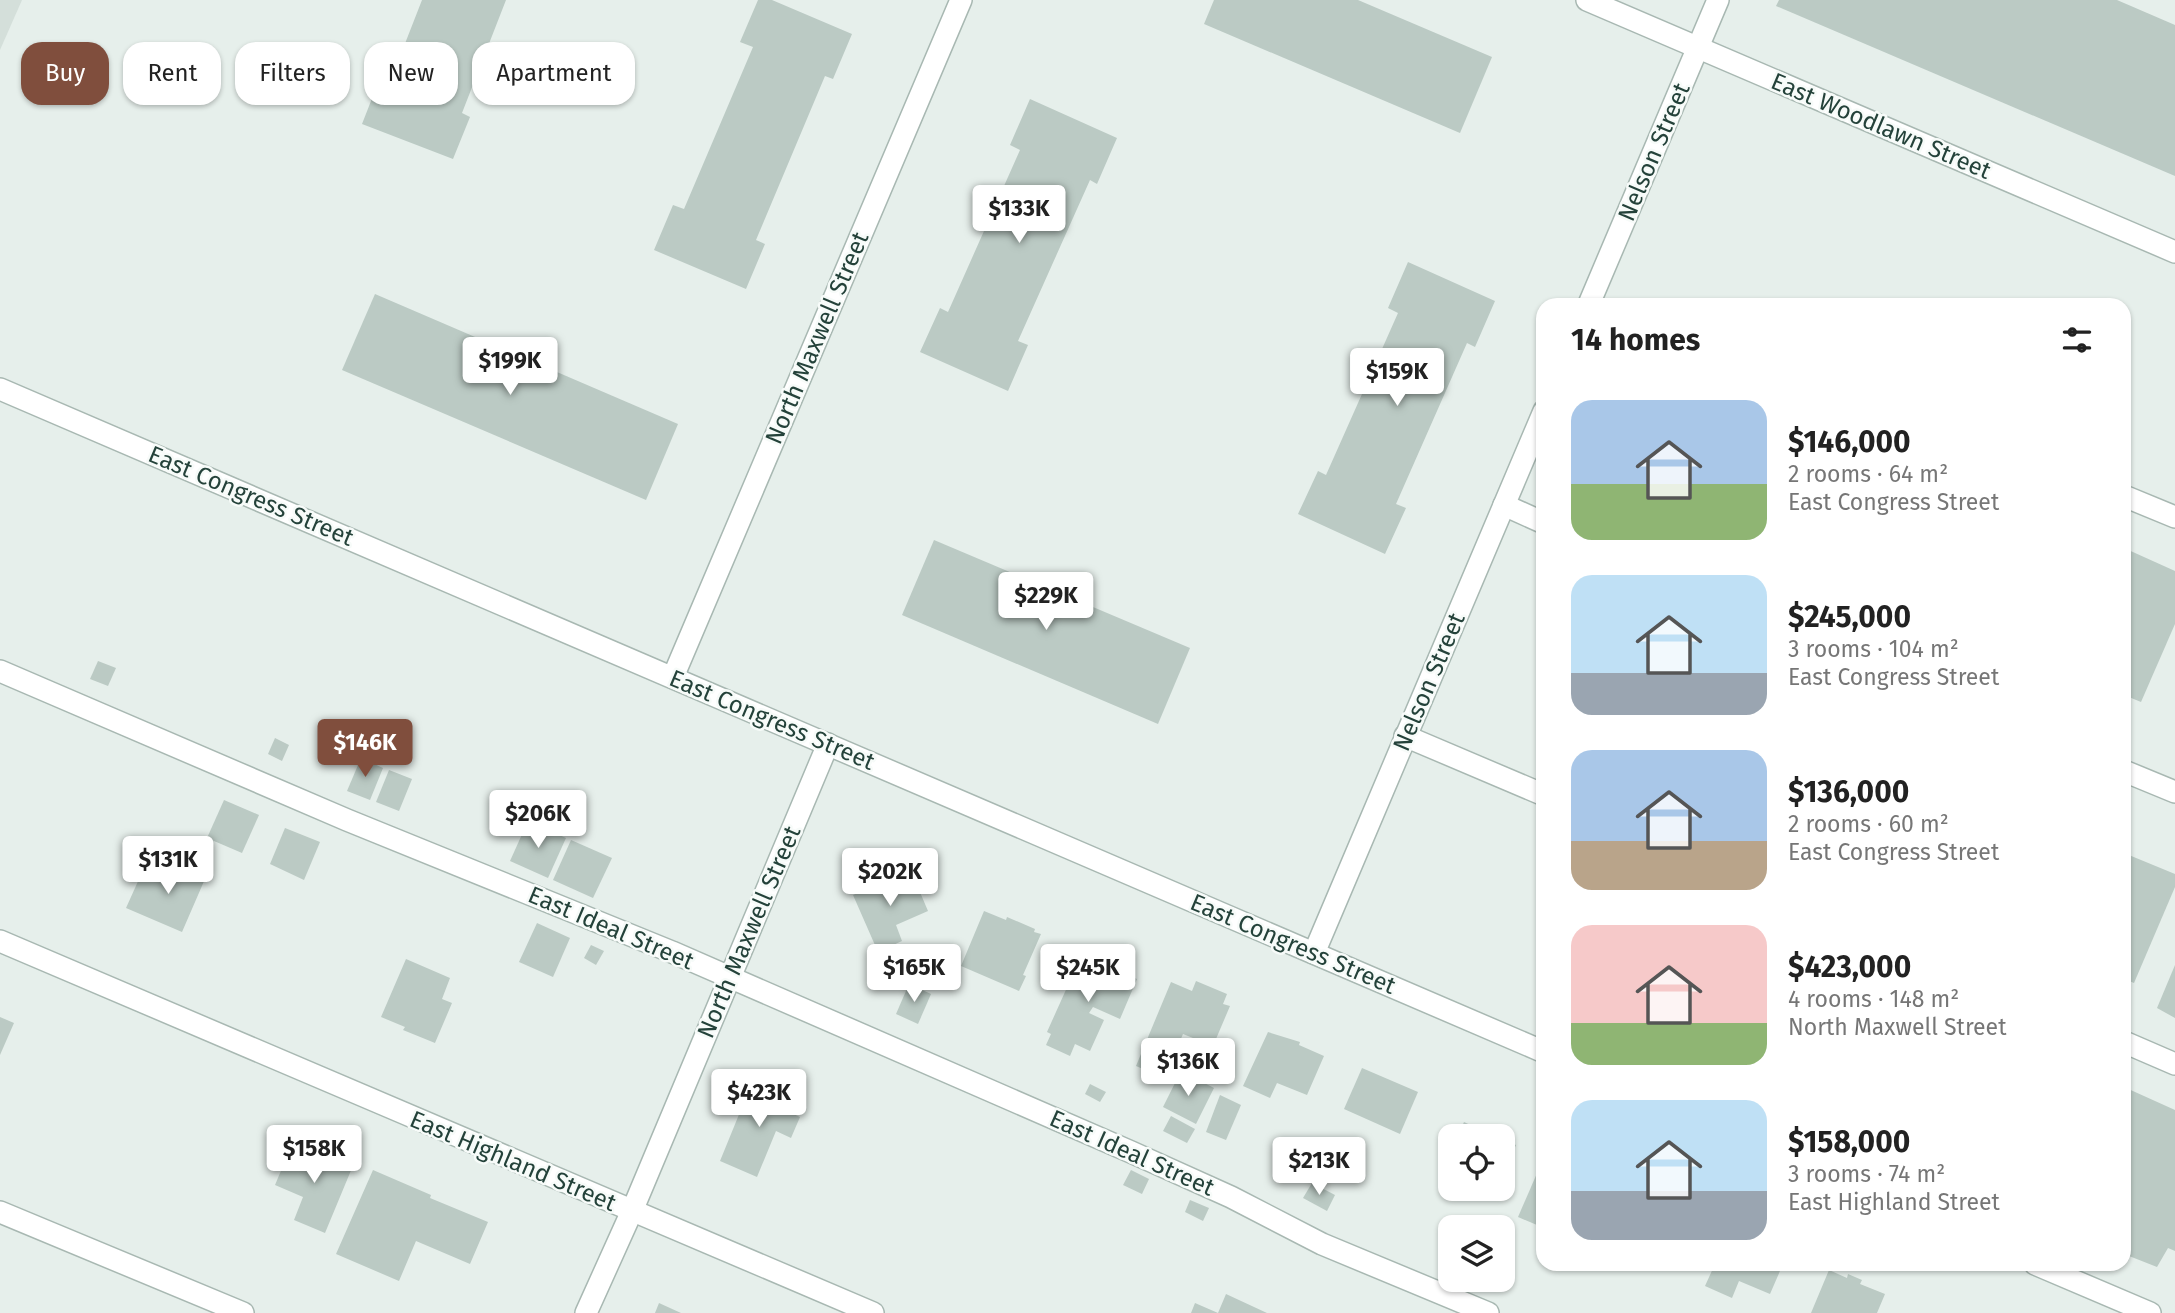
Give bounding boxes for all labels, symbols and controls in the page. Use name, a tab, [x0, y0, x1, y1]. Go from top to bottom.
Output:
chip: Buy	[21, 42, 109, 105]
chip: Rent	[123, 42, 221, 105]
chip: Filters	[235, 42, 350, 105]
chip: New	[364, 42, 458, 105]
chip: Apartment	[472, 42, 635, 105]
street label: East Woodlawn Street	[1767, 67, 1995, 185]
street label: Nelson Street	[1612, 78, 1696, 225]
pin: $133K	[970, 186, 1068, 245]
text: $133K	[989, 194, 1049, 222]
street label: North Maxwell Street	[760, 227, 875, 448]
icon: filters	[2058, 321, 2096, 359]
text: 14 homes	[1571, 322, 1700, 358]
pin: $199K	[461, 338, 559, 397]
text: $199K	[479, 346, 541, 374]
pin: $159K	[1348, 348, 1446, 408]
text: $159K	[1366, 357, 1428, 385]
text: $146,000	[1788, 424, 1911, 460]
icon: home	[1627, 428, 1711, 512]
street label: East Congress Street	[144, 440, 358, 552]
text: 2 rooms · 64 m²	[1788, 460, 1948, 488]
text: East Congress Street	[1788, 488, 1999, 516]
pin: $229K	[997, 572, 1095, 632]
text: $229K	[1014, 581, 1078, 609]
text: $245,000	[1788, 599, 1911, 635]
icon: home	[1627, 603, 1711, 687]
street label: Nelson Street	[1387, 608, 1471, 755]
text: 3 rooms · 104 m²	[1788, 635, 1959, 663]
text: East Congress Street	[1788, 663, 1999, 691]
street label: East Congress Street	[665, 664, 879, 776]
pin: $146K	[316, 720, 414, 779]
text: $146K	[334, 728, 397, 756]
text: $136,000	[1788, 774, 1909, 810]
icon: home	[1627, 778, 1711, 862]
pin: $206K	[489, 790, 587, 850]
text: $206K	[505, 799, 571, 827]
text: 2 rooms · 60 m²	[1788, 810, 1949, 838]
street label: North Maxwell Street	[692, 821, 807, 1042]
pin: $131K	[119, 836, 217, 896]
text: East Congress Street	[1788, 838, 1999, 866]
text: $131K	[138, 845, 198, 873]
pin: $202K	[841, 848, 939, 908]
text: $202K	[858, 857, 922, 885]
street label: East Ideal Street	[524, 880, 698, 976]
street label: East Congress Street	[1186, 888, 1400, 1000]
pin: $165K	[865, 944, 963, 1004]
pin: $245K	[1039, 944, 1137, 1004]
text: $423,000	[1788, 949, 1911, 985]
text: $165K	[883, 953, 945, 981]
text: $245K	[1056, 953, 1120, 981]
icon: home	[1627, 953, 1711, 1037]
text: 4 rooms · 148 m²	[1788, 985, 1959, 1013]
text: North Maxwell Street	[1788, 1013, 2006, 1041]
pin: $136K	[1139, 1038, 1237, 1098]
text: $136K	[1157, 1047, 1219, 1075]
pin: $423K	[710, 1070, 808, 1129]
text: $423K	[727, 1078, 791, 1106]
street label: East Ideal Street	[1045, 1104, 1219, 1202]
street label: East Highland Street	[406, 1105, 621, 1217]
map controls	[1438, 1124, 1515, 1292]
button: locate	[1438, 1124, 1515, 1201]
text: $158,000	[1788, 1124, 1910, 1160]
pin: $158K	[265, 1126, 363, 1185]
icon: home	[1627, 1128, 1711, 1212]
text: $158K	[283, 1134, 345, 1162]
pin: $213K	[1270, 1138, 1368, 1197]
text: $213K	[1289, 1146, 1349, 1174]
text: 3 rooms · 74 m²	[1788, 1160, 1945, 1188]
text: East Highland Street	[1788, 1188, 2000, 1216]
button: layers	[1438, 1215, 1515, 1292]

